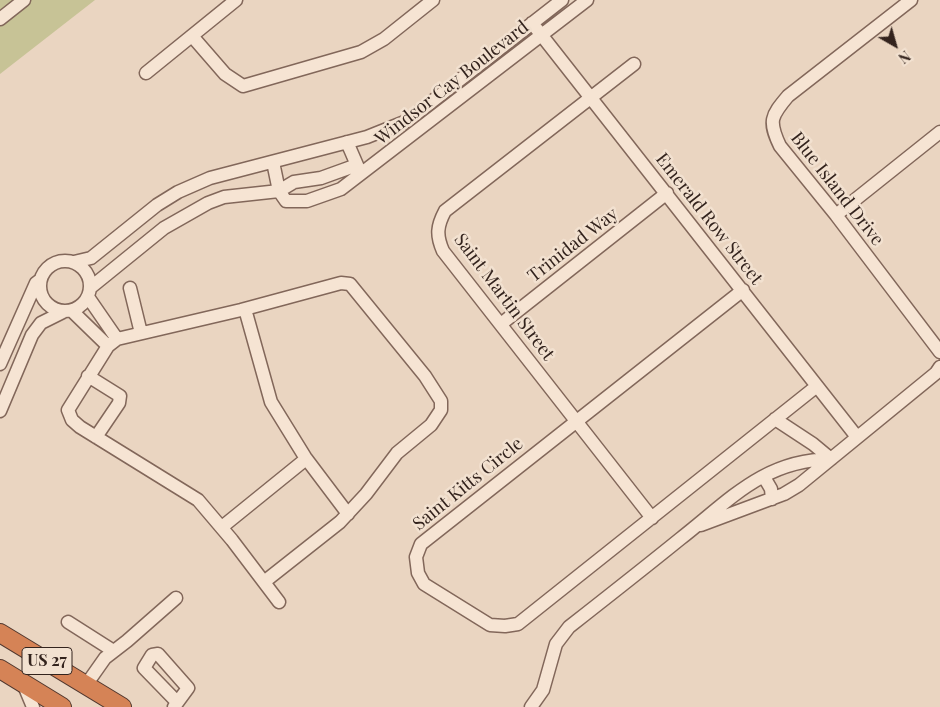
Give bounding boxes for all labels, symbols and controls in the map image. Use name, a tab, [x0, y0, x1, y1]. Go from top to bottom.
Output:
street label: Windsor Cay Boulevard	[371, 16, 533, 150]
north arrow	[870, 20, 920, 70]
text: N	[895, 47, 914, 68]
street label: Blue Island Drive	[786, 128, 888, 250]
street label: Emerald Row Street	[651, 149, 767, 289]
street label: Trinidad Way	[524, 203, 622, 287]
street label: Saint Martin Street	[449, 229, 559, 365]
street label: Saint Kitts Circle	[409, 433, 527, 535]
road number: US 27	[22, 648, 72, 674]

